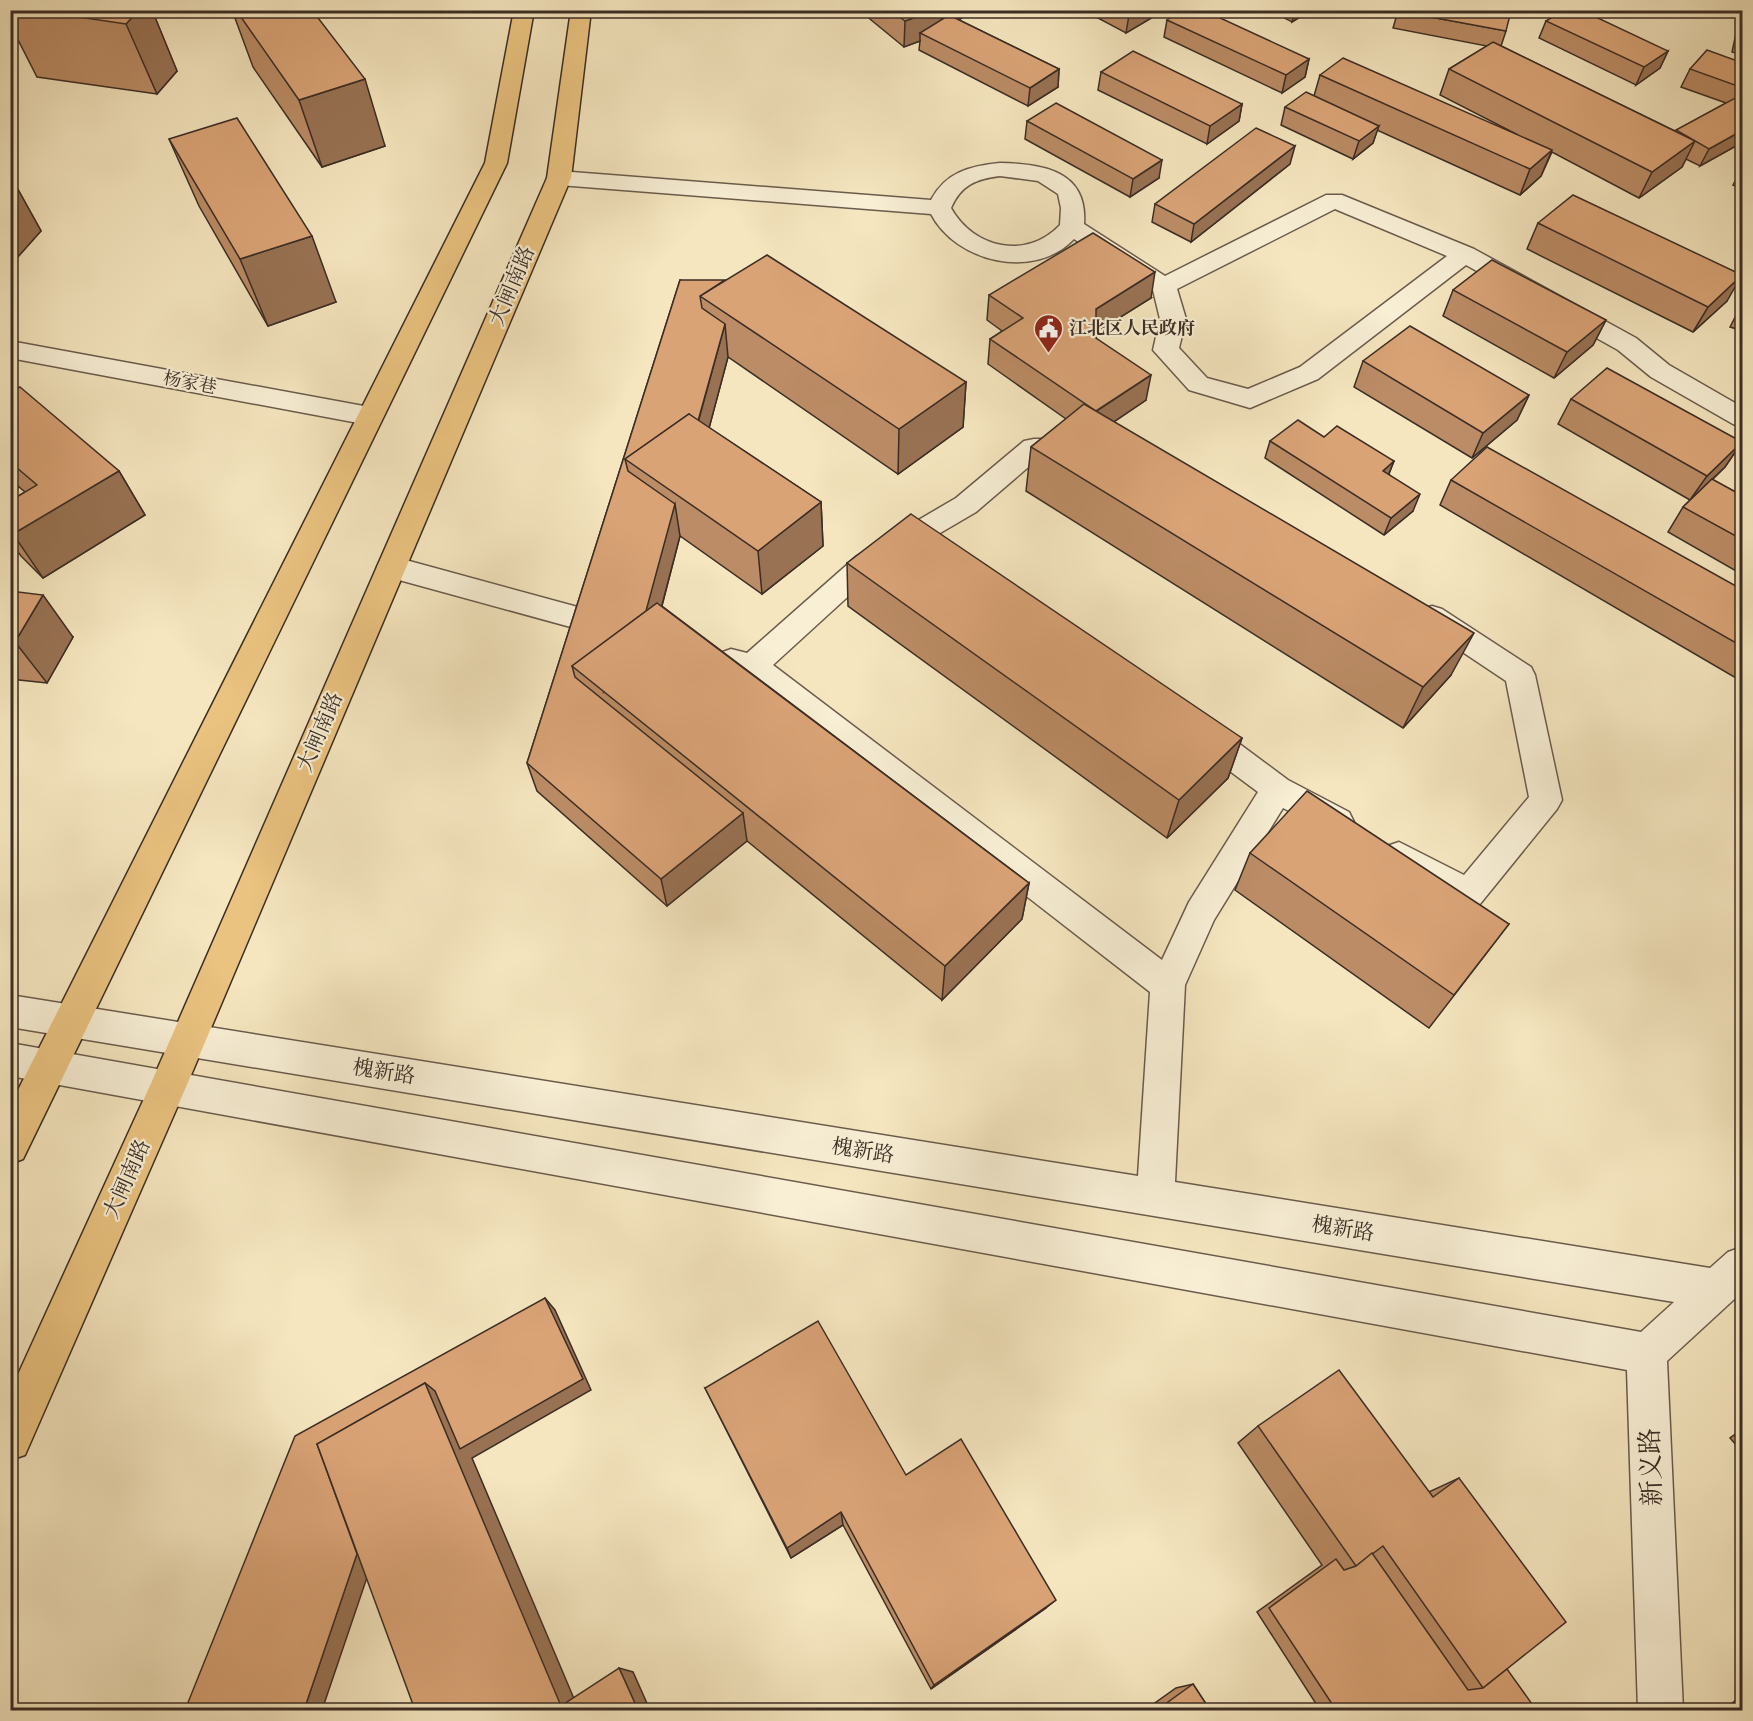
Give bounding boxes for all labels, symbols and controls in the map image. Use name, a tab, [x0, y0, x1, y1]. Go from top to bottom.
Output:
street label: 大闸南路	[482, 242, 542, 330]
public building icon: 江北区人民政府	[1032, 312, 1064, 354]
place label: 江北区人民政府	[1069, 316, 1195, 341]
street label: 杨家巷	[161, 366, 219, 400]
street label: 大闸南路	[290, 688, 350, 776]
street label: 槐新路	[351, 1053, 417, 1091]
street label: 槐新路	[830, 1132, 896, 1170]
street label: 大闸南路	[97, 1135, 157, 1223]
street label: 槐新路	[1310, 1210, 1376, 1248]
street label: 新义路	[1632, 1427, 1670, 1507]

